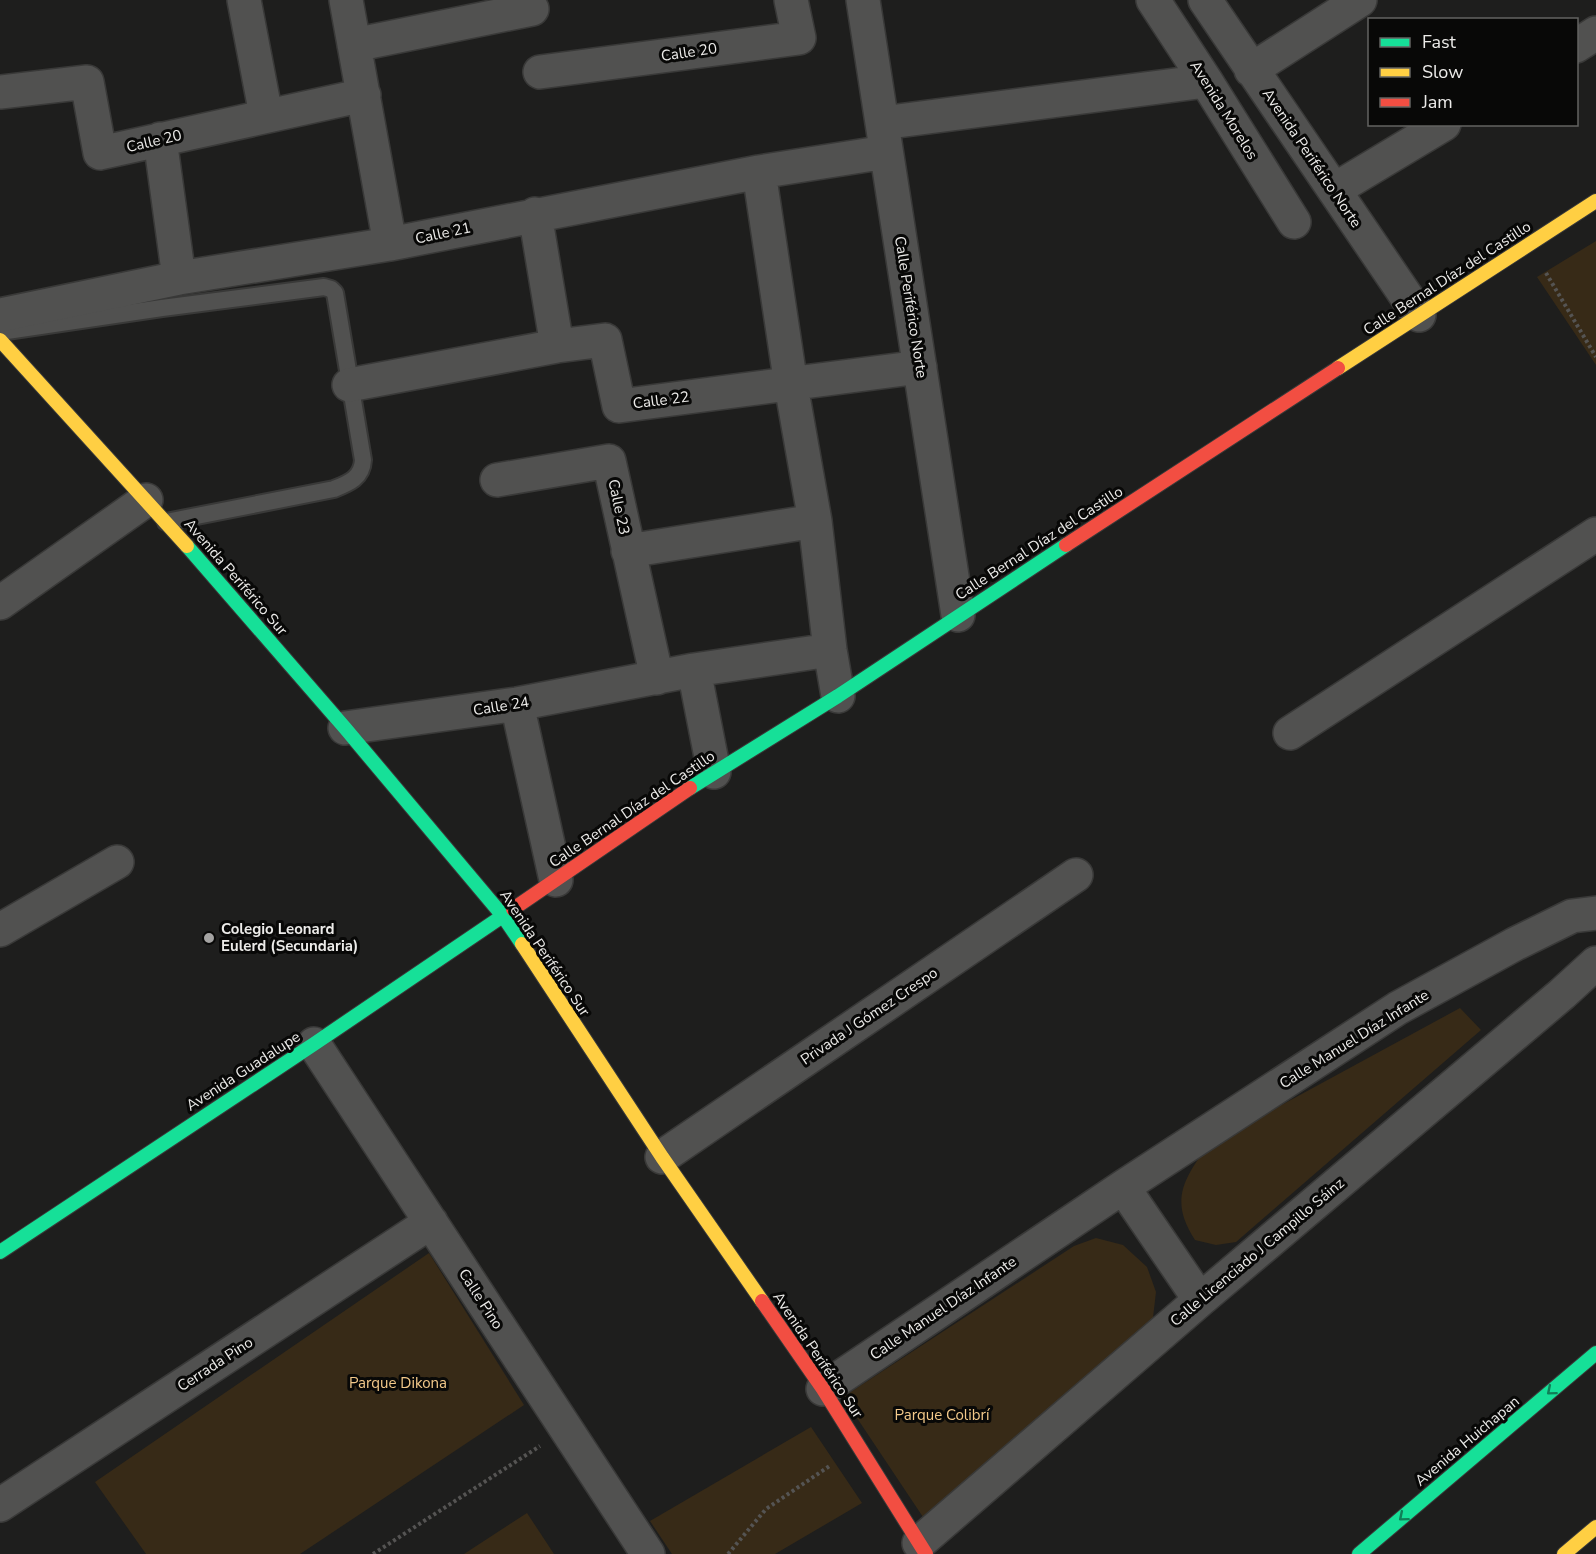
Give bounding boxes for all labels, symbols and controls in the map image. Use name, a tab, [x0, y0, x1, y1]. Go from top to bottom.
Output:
legend	[1368, 18, 1578, 126]
text: Fast	[1422, 30, 1457, 54]
street label: Calle 20	[660, 38, 718, 66]
street label: Avenida Morelos	[1186, 57, 1262, 163]
text: Slow	[1422, 60, 1463, 84]
street label: Avenida Periférico Norte	[1258, 85, 1366, 231]
text: Jam	[1421, 90, 1453, 114]
street label: Calle 20	[124, 125, 184, 157]
street label: Calle Bernal Díaz del Castillo	[1359, 216, 1535, 340]
street label: Calle 21	[413, 217, 473, 249]
street label: Calle Periférico Norte	[890, 235, 932, 379]
street label: Calle 22	[632, 387, 690, 413]
street label: Calle 23	[603, 477, 635, 537]
street label: Calle Bernal Díaz del Castillo	[951, 481, 1127, 605]
street label: Avenida Periférico Sur	[180, 514, 293, 640]
street label: Calle 24	[472, 692, 530, 720]
street label: Calle Bernal Díaz del Castillo	[545, 746, 719, 872]
street label: Avenida Periférico Sur	[495, 886, 595, 1021]
place label: Colegio Leonard Eulerd (Secundaria)	[221, 919, 358, 956]
marker: Colegio Leonard Eulerd (Secundaria)	[202, 931, 216, 945]
street label: Privada J Gómez Crespo	[796, 963, 942, 1069]
street label: Calle Manuel Díaz Infante	[1275, 985, 1433, 1093]
street label: Avenida Guadalupe	[182, 1027, 304, 1115]
street label: Calle Licenciado J Campillo Sáinz	[1166, 1173, 1348, 1331]
street label: Calle Manuel Díaz Infante	[866, 1251, 1020, 1365]
street label: Calle Pino	[454, 1265, 508, 1333]
street label: Avenida Periférico Sur	[768, 1288, 868, 1423]
street label: Cerrada Pino	[173, 1332, 257, 1396]
park label: Parque Dikona	[349, 1373, 447, 1393]
one-way arrow	[1547, 1384, 1558, 1395]
street label: Avenida Huichapan	[1411, 1391, 1523, 1491]
park label: Parque Colibrí	[895, 1405, 991, 1425]
one-way arrow	[1399, 1510, 1410, 1521]

